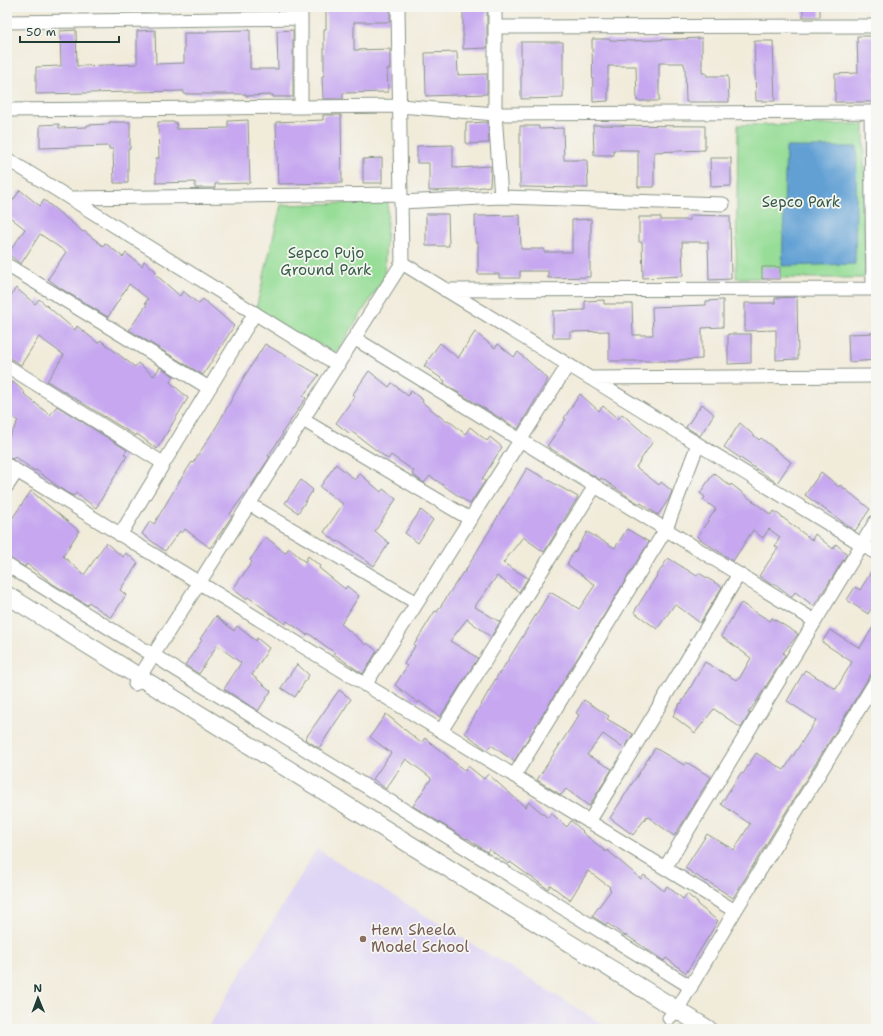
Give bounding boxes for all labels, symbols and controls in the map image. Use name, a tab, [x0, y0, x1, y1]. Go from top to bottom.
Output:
scale bar	[20, 18, 119, 44]
text: 50 m	[26, 24, 56, 40]
park label: Sepco Park	[762, 192, 840, 212]
park label: Sepco Pujo Ground Park	[280, 243, 372, 280]
place label: Hem Sheela Model School	[371, 920, 469, 957]
marker: Hem Sheela Model School	[358, 934, 368, 944]
north arrow	[18, 978, 58, 1018]
text: N	[33, 981, 43, 996]

